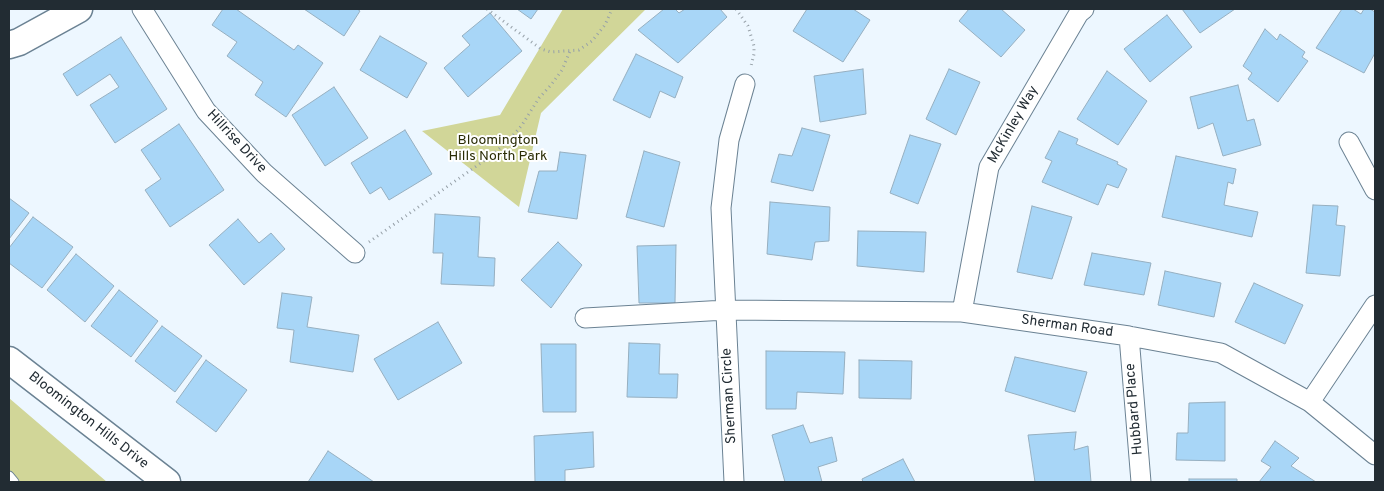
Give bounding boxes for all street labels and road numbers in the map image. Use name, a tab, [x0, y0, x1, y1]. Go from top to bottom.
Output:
street label: McKinley Way	[985, 83, 1043, 167]
street label: Hillrise Drive	[203, 107, 269, 177]
street label: Sherman Road	[1020, 312, 1114, 342]
street label: Sherman Circle	[719, 348, 741, 444]
street label: Hubbard Place	[1123, 362, 1147, 456]
street label: Bloomington Hills Drive	[25, 369, 151, 473]

